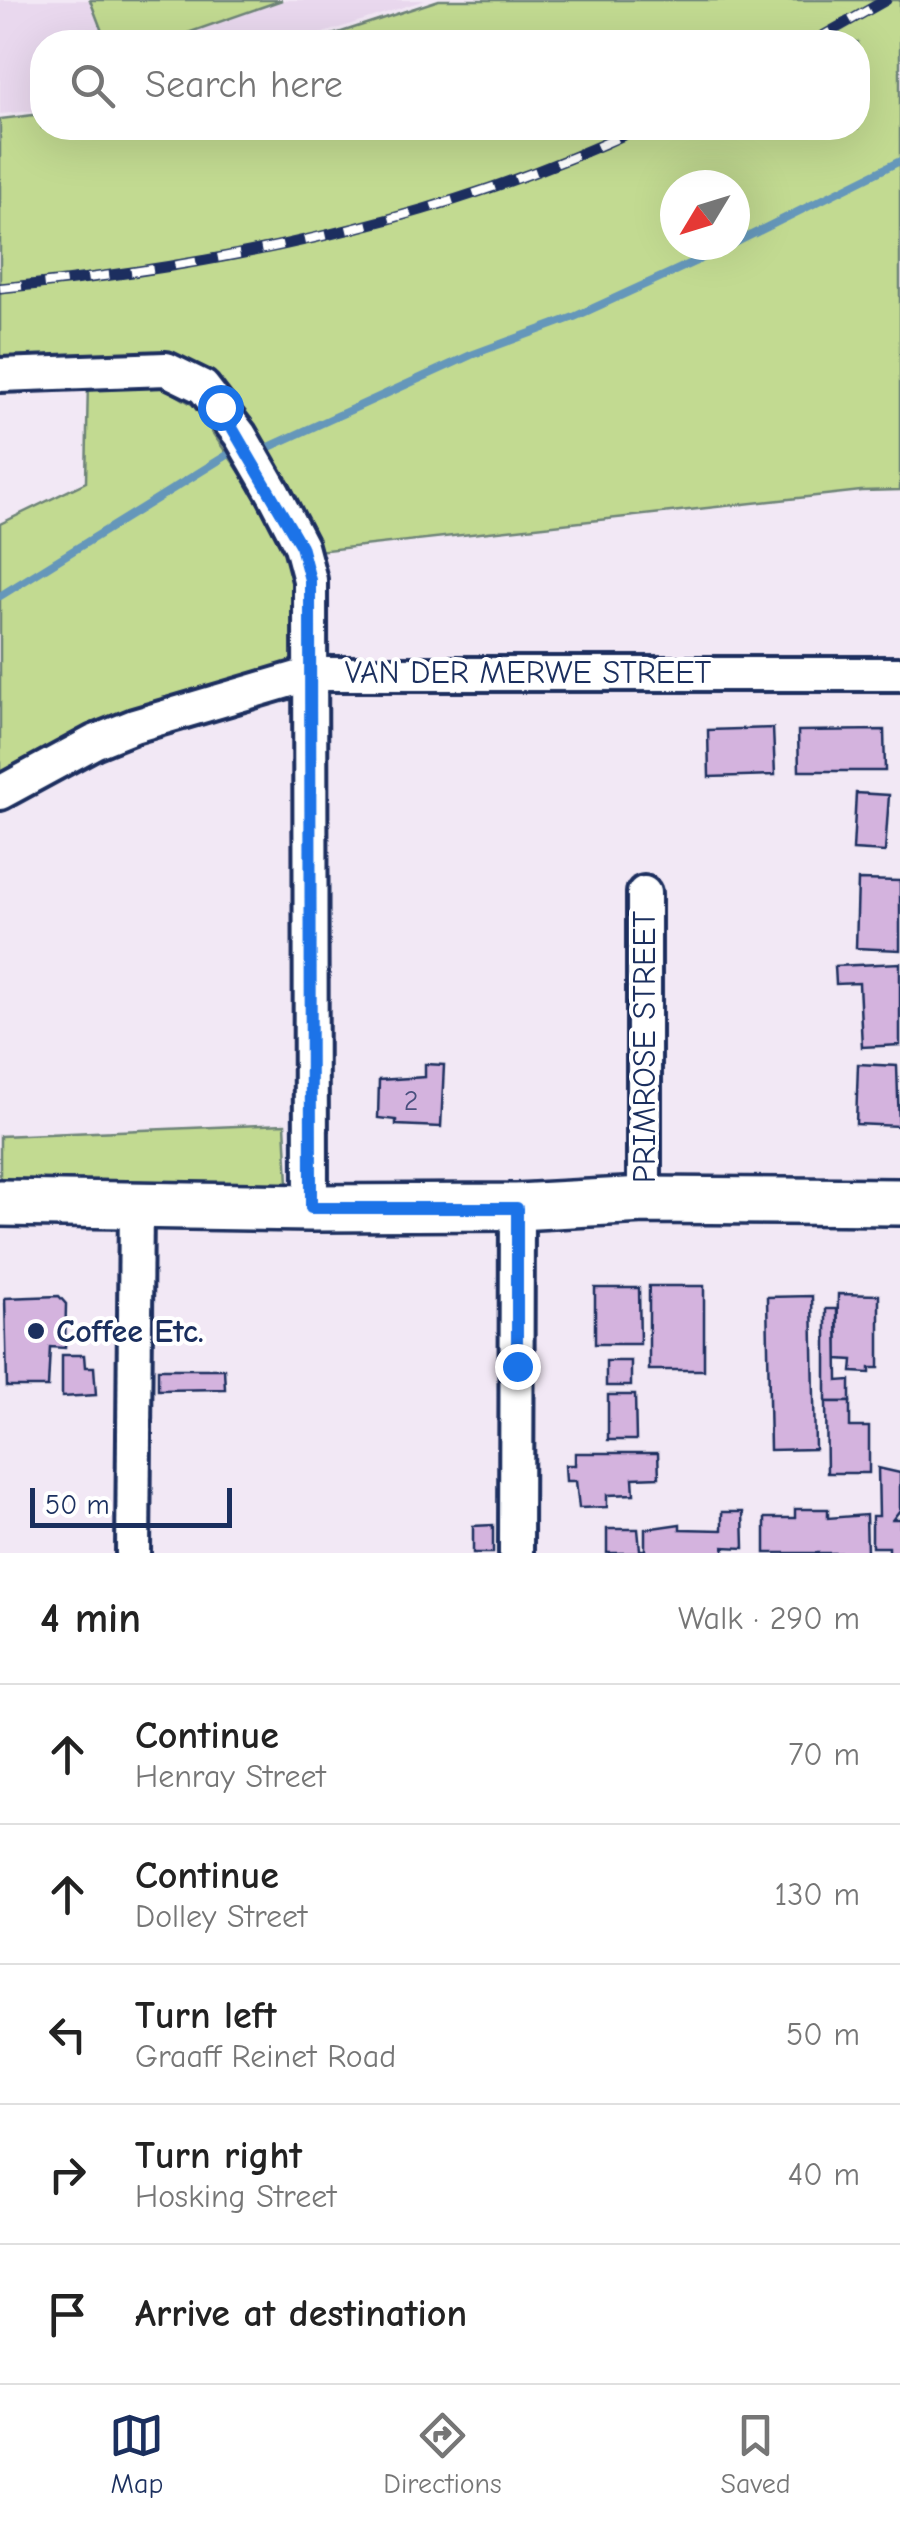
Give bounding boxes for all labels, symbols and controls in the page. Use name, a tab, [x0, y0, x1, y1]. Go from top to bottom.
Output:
search box	[30, 30, 870, 140]
icon: search	[65, 58, 120, 113]
text: Search here	[145, 63, 343, 107]
north arrow	[660, 170, 750, 260]
route start	[198, 385, 244, 431]
street label: VAN DER MERWE STREET	[345, 654, 711, 691]
street label: PRIMROSE STREET	[626, 911, 663, 1183]
house number: 2	[404, 1085, 418, 1117]
place label: Coffee Etc.	[56, 1313, 204, 1350]
marker: Coffee Etc.	[25, 1320, 47, 1342]
route end	[495, 1344, 541, 1390]
scale bar	[30, 1483, 232, 1528]
text: 50 m	[45, 1489, 110, 1521]
text: 4 min	[40, 1594, 141, 1643]
text: Walk · 290 m	[678, 1600, 860, 1637]
text: Continue	[135, 1714, 279, 1758]
icon: ahead	[40, 1727, 95, 1782]
text: 70 m	[788, 1736, 860, 1773]
text: Henray Street	[135, 1758, 326, 1795]
text: Continue	[135, 1854, 279, 1898]
icon: ahead	[40, 1867, 95, 1922]
text: 130 m	[774, 1876, 860, 1913]
text: Dolley Street	[135, 1898, 307, 1935]
text: Turn left	[135, 1994, 276, 2038]
icon: left	[40, 2007, 95, 2062]
text: 50 m	[786, 2016, 860, 2053]
text: Graaff Reinet Road	[135, 2038, 396, 2075]
text: Turn right	[135, 2134, 302, 2178]
icon: right	[40, 2147, 95, 2202]
text: 40 m	[788, 2156, 860, 2193]
text: Hosking Street	[135, 2178, 336, 2215]
icon: arrive	[40, 2287, 95, 2342]
text: Arrive at destination	[135, 2292, 467, 2336]
tab: Map	[109, 2408, 164, 2500]
tab: Directions	[383, 2408, 502, 2500]
tab: Saved	[721, 2408, 791, 2500]

